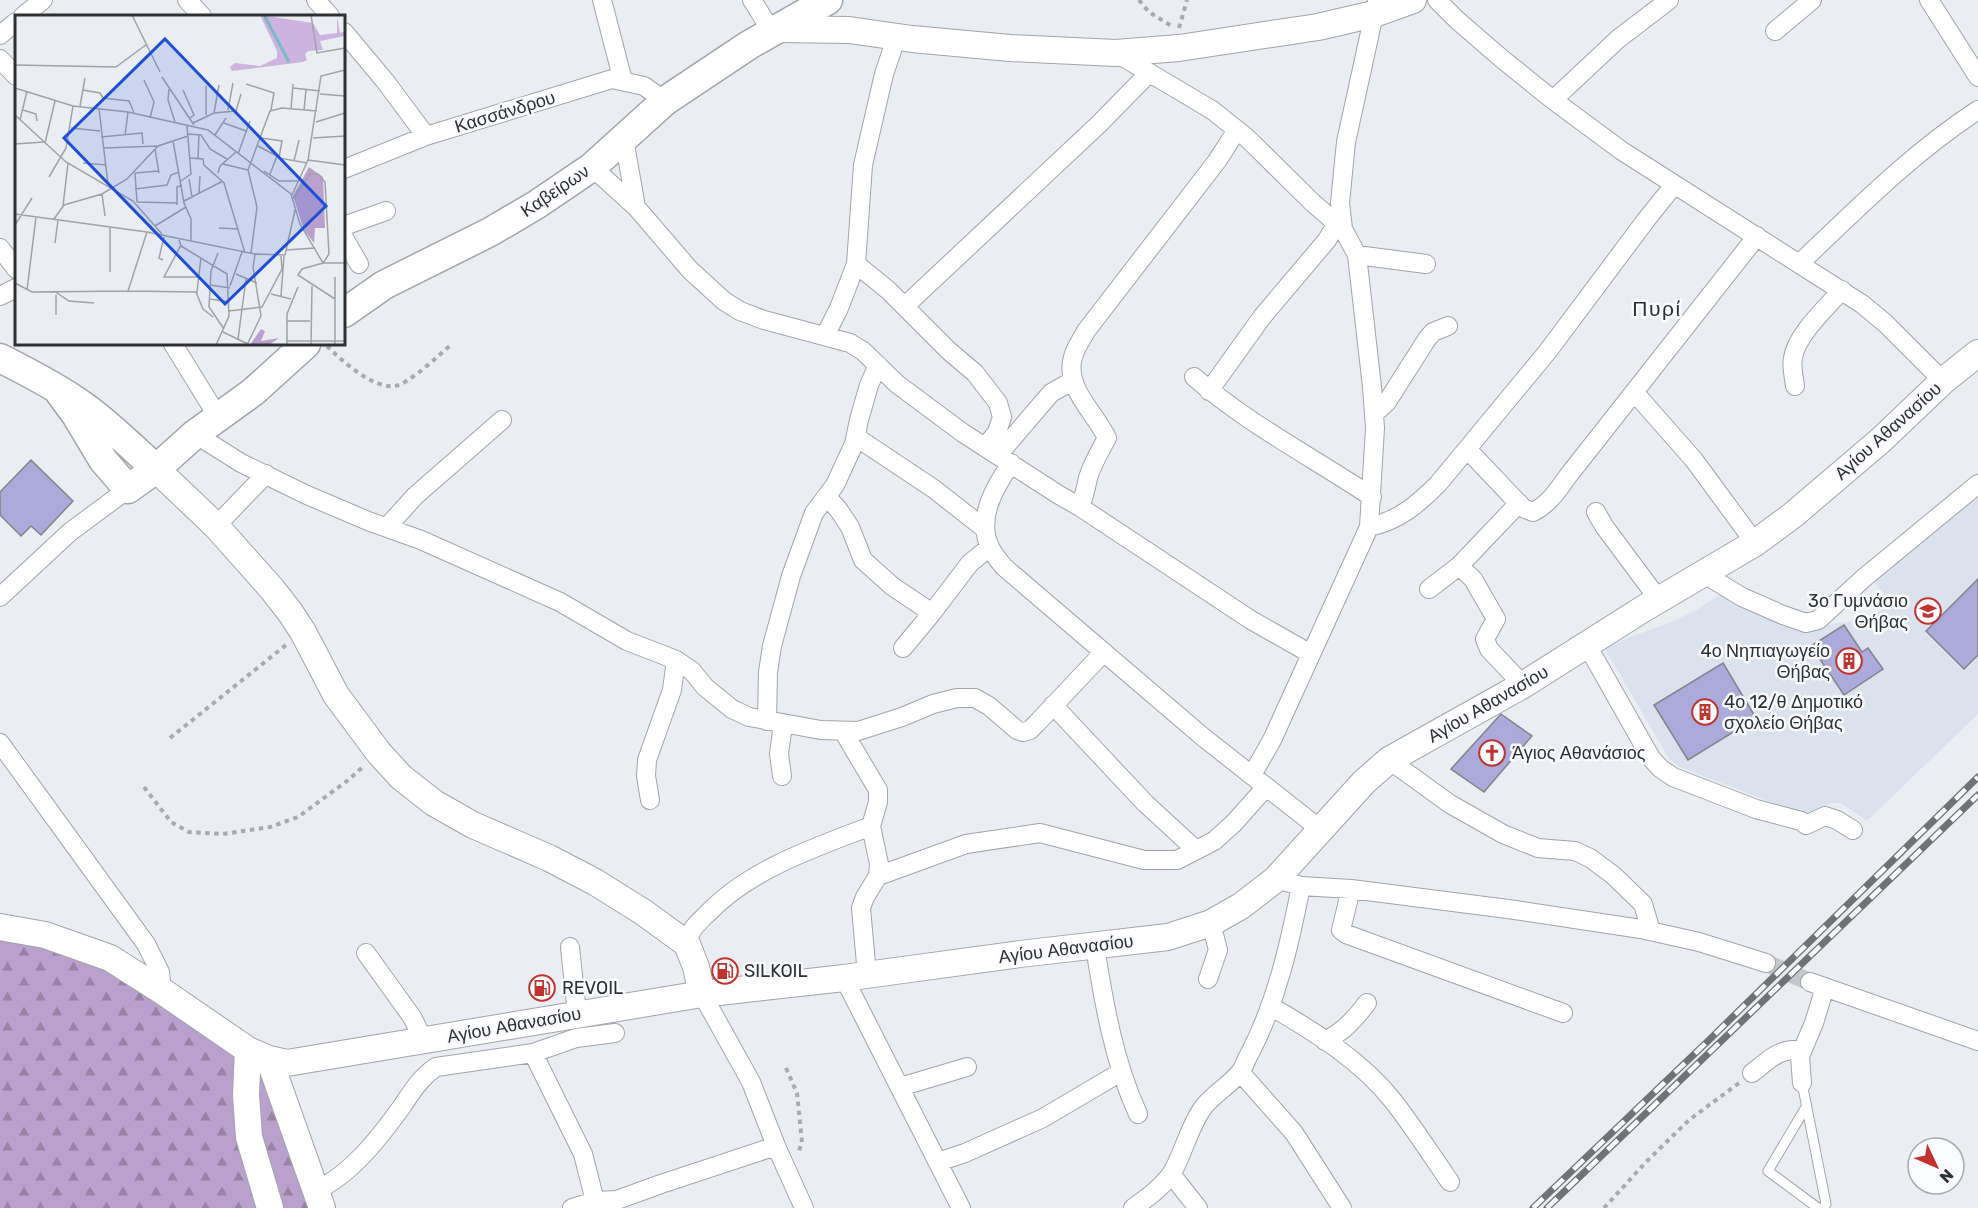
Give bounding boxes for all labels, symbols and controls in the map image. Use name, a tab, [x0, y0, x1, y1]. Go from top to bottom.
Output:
inset map	[15, 15, 345, 345]
street label: Κασσάνδρου	[452, 86, 558, 138]
street label: Καβείρων	[517, 160, 593, 222]
district label: Πυρί	[1632, 296, 1682, 321]
street label: Αγίου Αθανασίου	[1830, 377, 1946, 485]
place label: 3ο Γυμνάσιο Θήβας	[1808, 590, 1908, 633]
school or university icon: 3ο Γυμνάσιο Θήβας	[1913, 596, 1943, 626]
place label: 4ο Νηπιαγωγείο Θήβας	[1700, 640, 1830, 683]
building icon: 4ο Νηπιαγωγείο Θήβας	[1834, 646, 1864, 676]
street label: Αγίου Αθανασίου	[1424, 661, 1552, 747]
place label: 4ο 12/θ Δημοτικό σχολείο Θήβας	[1724, 691, 1863, 734]
building icon: 4ο 12/θ Δημοτικό σχολείο Θήβας	[1690, 697, 1720, 727]
church icon: Άγιος Αθανάσιος	[1477, 738, 1507, 768]
place label: Άγιος Αθανάσιος	[1512, 742, 1646, 764]
street label: Αγίου Αθανασίου	[997, 930, 1135, 968]
fuel station icon: SILKOIL	[710, 956, 740, 986]
place label: SILKOIL	[744, 960, 808, 982]
fuel station icon: REVOIL	[527, 973, 557, 1003]
place label: REVOIL	[562, 977, 623, 999]
street label: Αγίου Αθανασίου	[445, 1002, 583, 1048]
north arrow	[1906, 1136, 1966, 1196]
text: N	[1936, 1165, 1957, 1187]

